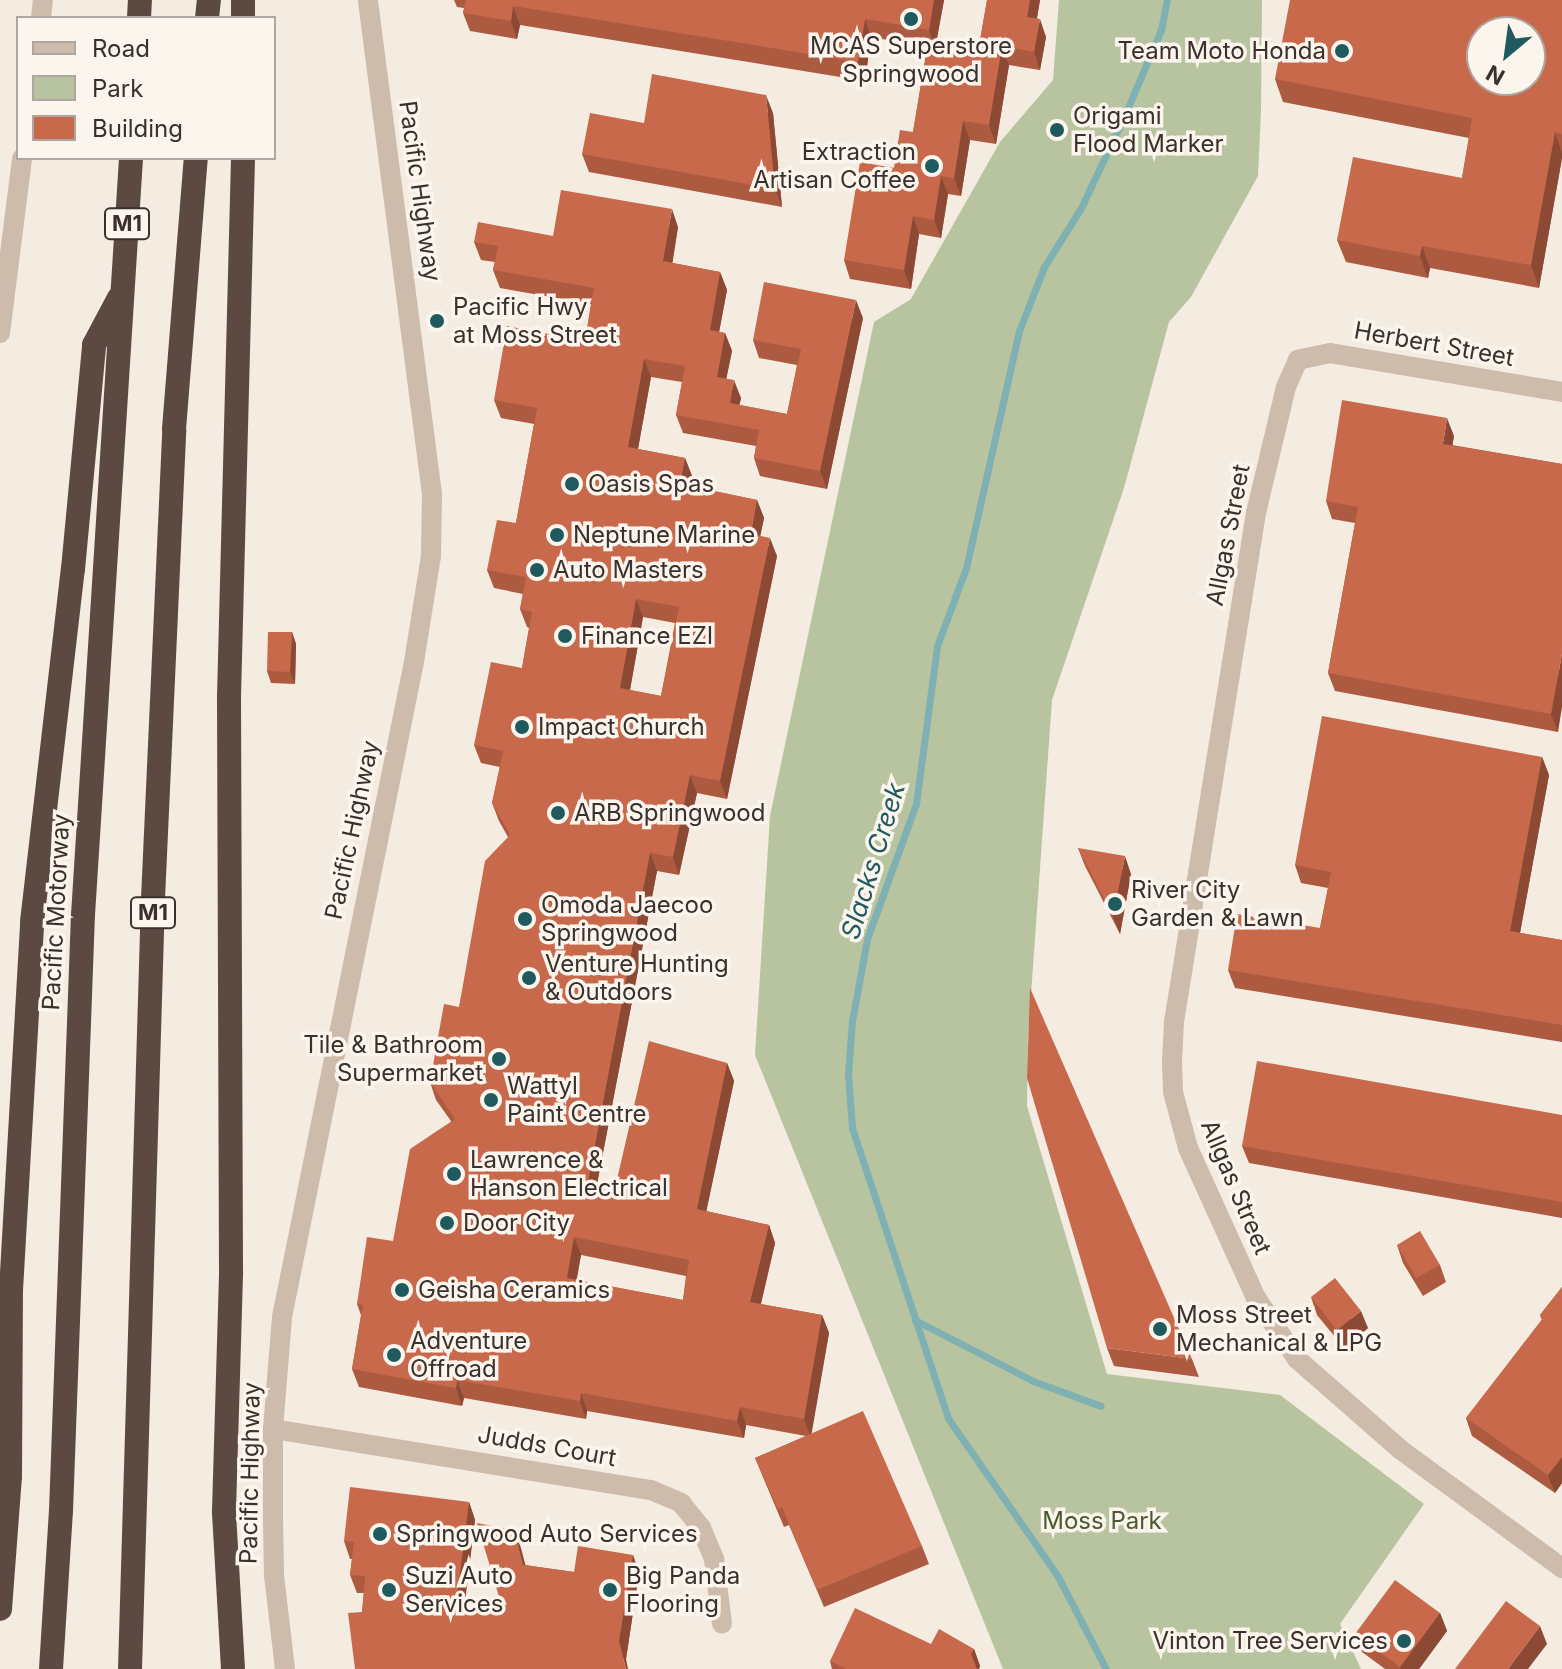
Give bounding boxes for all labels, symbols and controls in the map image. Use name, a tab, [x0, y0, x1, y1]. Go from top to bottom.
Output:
marker: MCAS Superstore Springwood	[902, 10, 920, 28]
legend	[16, 16, 276, 160]
north arrow	[1466, 16, 1546, 96]
place label: MCAS Superstore Springwood	[810, 32, 1012, 88]
text: Road	[92, 34, 150, 63]
place label: Team Moto Honda	[1118, 37, 1326, 65]
marker: Team Moto Honda	[1333, 42, 1351, 60]
text: N	[1482, 60, 1509, 91]
text: Park	[92, 74, 143, 103]
street label: Pacific Highway	[393, 99, 447, 283]
place label: Origami Flood Marker	[1073, 102, 1223, 158]
text: Building	[92, 114, 183, 143]
marker: Origami Flood Marker	[1048, 121, 1066, 139]
place label: Extraction Artisan Coffee	[753, 138, 916, 194]
marker: Extraction Artisan Coffee	[923, 157, 941, 175]
road number: M1	[103, 206, 151, 242]
place label: Pacific Hwy at Moss Street	[453, 293, 617, 349]
marker: Pacific Hwy at Moss Street	[428, 312, 446, 330]
street label: Herbert Street	[1352, 316, 1516, 372]
street label: Allgas Street	[1200, 462, 1256, 608]
place label: Oasis Spas	[588, 470, 714, 498]
marker: Oasis Spas	[563, 475, 581, 493]
place label: Neptune Marine	[573, 521, 755, 549]
marker: Neptune Marine	[548, 526, 566, 544]
place label: Auto Masters	[553, 556, 704, 584]
marker: Auto Masters	[528, 561, 546, 579]
place label: Finance EZI	[581, 622, 713, 650]
marker: Finance EZI	[556, 627, 574, 645]
place label: Impact Church	[538, 713, 705, 741]
marker: Impact Church	[513, 718, 531, 736]
street label: Pacific Highway	[319, 738, 385, 922]
water label: Slacks Creek	[834, 779, 912, 943]
place label: ARB Springwood	[574, 799, 765, 827]
marker: ARB Springwood	[549, 804, 567, 822]
street label: Pacific Motorway	[36, 813, 76, 1011]
place label: River City Garden & Lawn	[1131, 876, 1304, 932]
place label: Omoda Jaecoo Springwood	[541, 891, 713, 947]
road number: M1	[129, 895, 177, 931]
marker: River City Garden & Lawn	[1106, 895, 1124, 913]
marker: Omoda Jaecoo Springwood	[516, 910, 534, 928]
place label: Venture Hunting & Outdoors	[545, 950, 729, 1006]
marker: Venture Hunting & Outdoors	[520, 969, 538, 987]
place label: Tile & Bathroom Supermarket	[303, 1031, 483, 1087]
marker: Tile & Bathroom Supermarket	[490, 1050, 508, 1068]
place label: Wattyl Paint Centre	[507, 1072, 647, 1128]
marker: Wattyl Paint Centre	[482, 1091, 500, 1109]
street label: Allgas Street	[1195, 1115, 1277, 1259]
place label: Lawrence & Hanson Electrical	[470, 1146, 668, 1202]
marker: Lawrence & Hanson Electrical	[445, 1165, 463, 1183]
place label: Door City	[463, 1209, 570, 1237]
marker: Door City	[438, 1214, 456, 1232]
place label: Geisha Ceramics	[418, 1276, 610, 1304]
marker: Geisha Ceramics	[393, 1281, 411, 1299]
place label: Moss Street Mechanical & LPG	[1176, 1301, 1382, 1357]
marker: Moss Street Mechanical & LPG	[1151, 1320, 1169, 1338]
place label: Adventure Offroad	[410, 1327, 527, 1383]
marker: Adventure Offroad	[385, 1346, 403, 1364]
street label: Pacific Highway	[234, 1382, 266, 1564]
street label: Judds Court	[476, 1420, 618, 1472]
park label: Moss Park	[1042, 1507, 1162, 1535]
place label: Springwood Auto Services	[396, 1520, 698, 1548]
marker: Springwood Auto Services	[371, 1525, 389, 1543]
place label: Suzi Auto Services	[405, 1562, 513, 1618]
place label: Big Panda Flooring	[626, 1562, 740, 1618]
marker: Suzi Auto Services	[380, 1581, 398, 1599]
marker: Big Panda Flooring	[601, 1581, 619, 1599]
place label: Vinton Tree Services	[1153, 1627, 1388, 1655]
marker: Vinton Tree Services	[1395, 1632, 1413, 1650]

